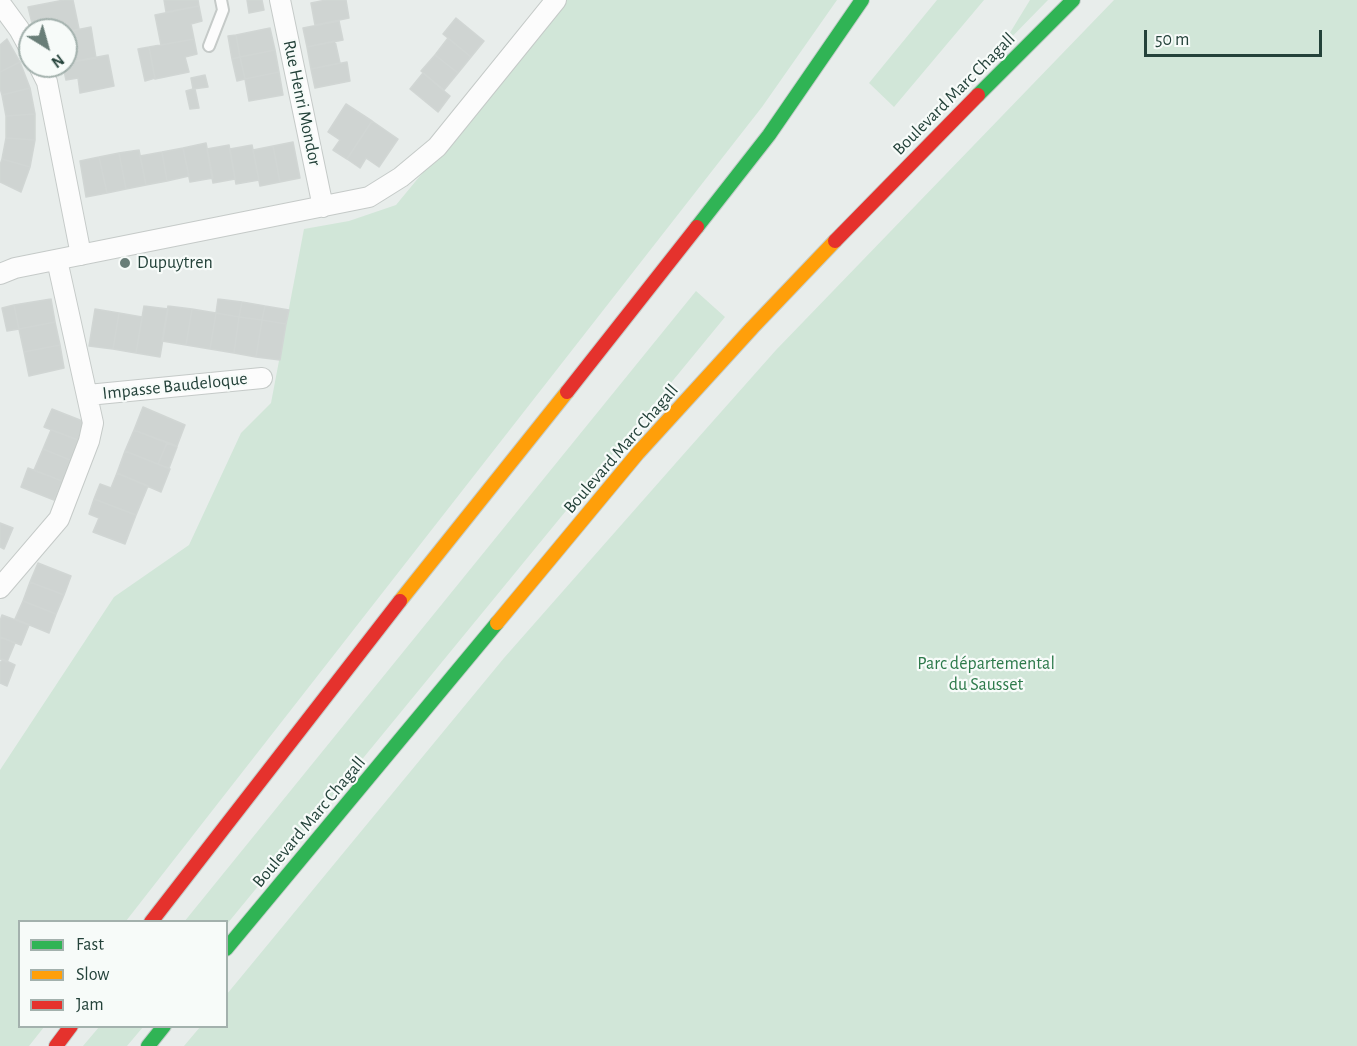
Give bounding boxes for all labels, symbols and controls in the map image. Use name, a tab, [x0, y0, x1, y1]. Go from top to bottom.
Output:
north arrow	[18, 18, 78, 78]
scale bar	[1147, 18, 1326, 56]
street label: Boulevard Marc Chagall	[888, 28, 1020, 160]
text: 50 m	[1155, 31, 1189, 49]
street label: Rue Henri Mondor	[278, 38, 326, 168]
text: N	[48, 51, 67, 71]
place label: Dupuytren	[137, 252, 213, 274]
marker: Dupuytren	[118, 256, 132, 270]
street label: Impasse Baudeloque	[101, 368, 249, 404]
street label: Boulevard Marc Chagall	[559, 380, 683, 518]
park label: Parc départemental du Sausset	[917, 653, 1055, 696]
street label: Boulevard Marc Chagall	[248, 752, 370, 892]
legend	[18, 920, 228, 1028]
text: Fast	[76, 936, 104, 954]
text: Slow	[76, 966, 109, 984]
text: Jam	[76, 996, 104, 1014]

